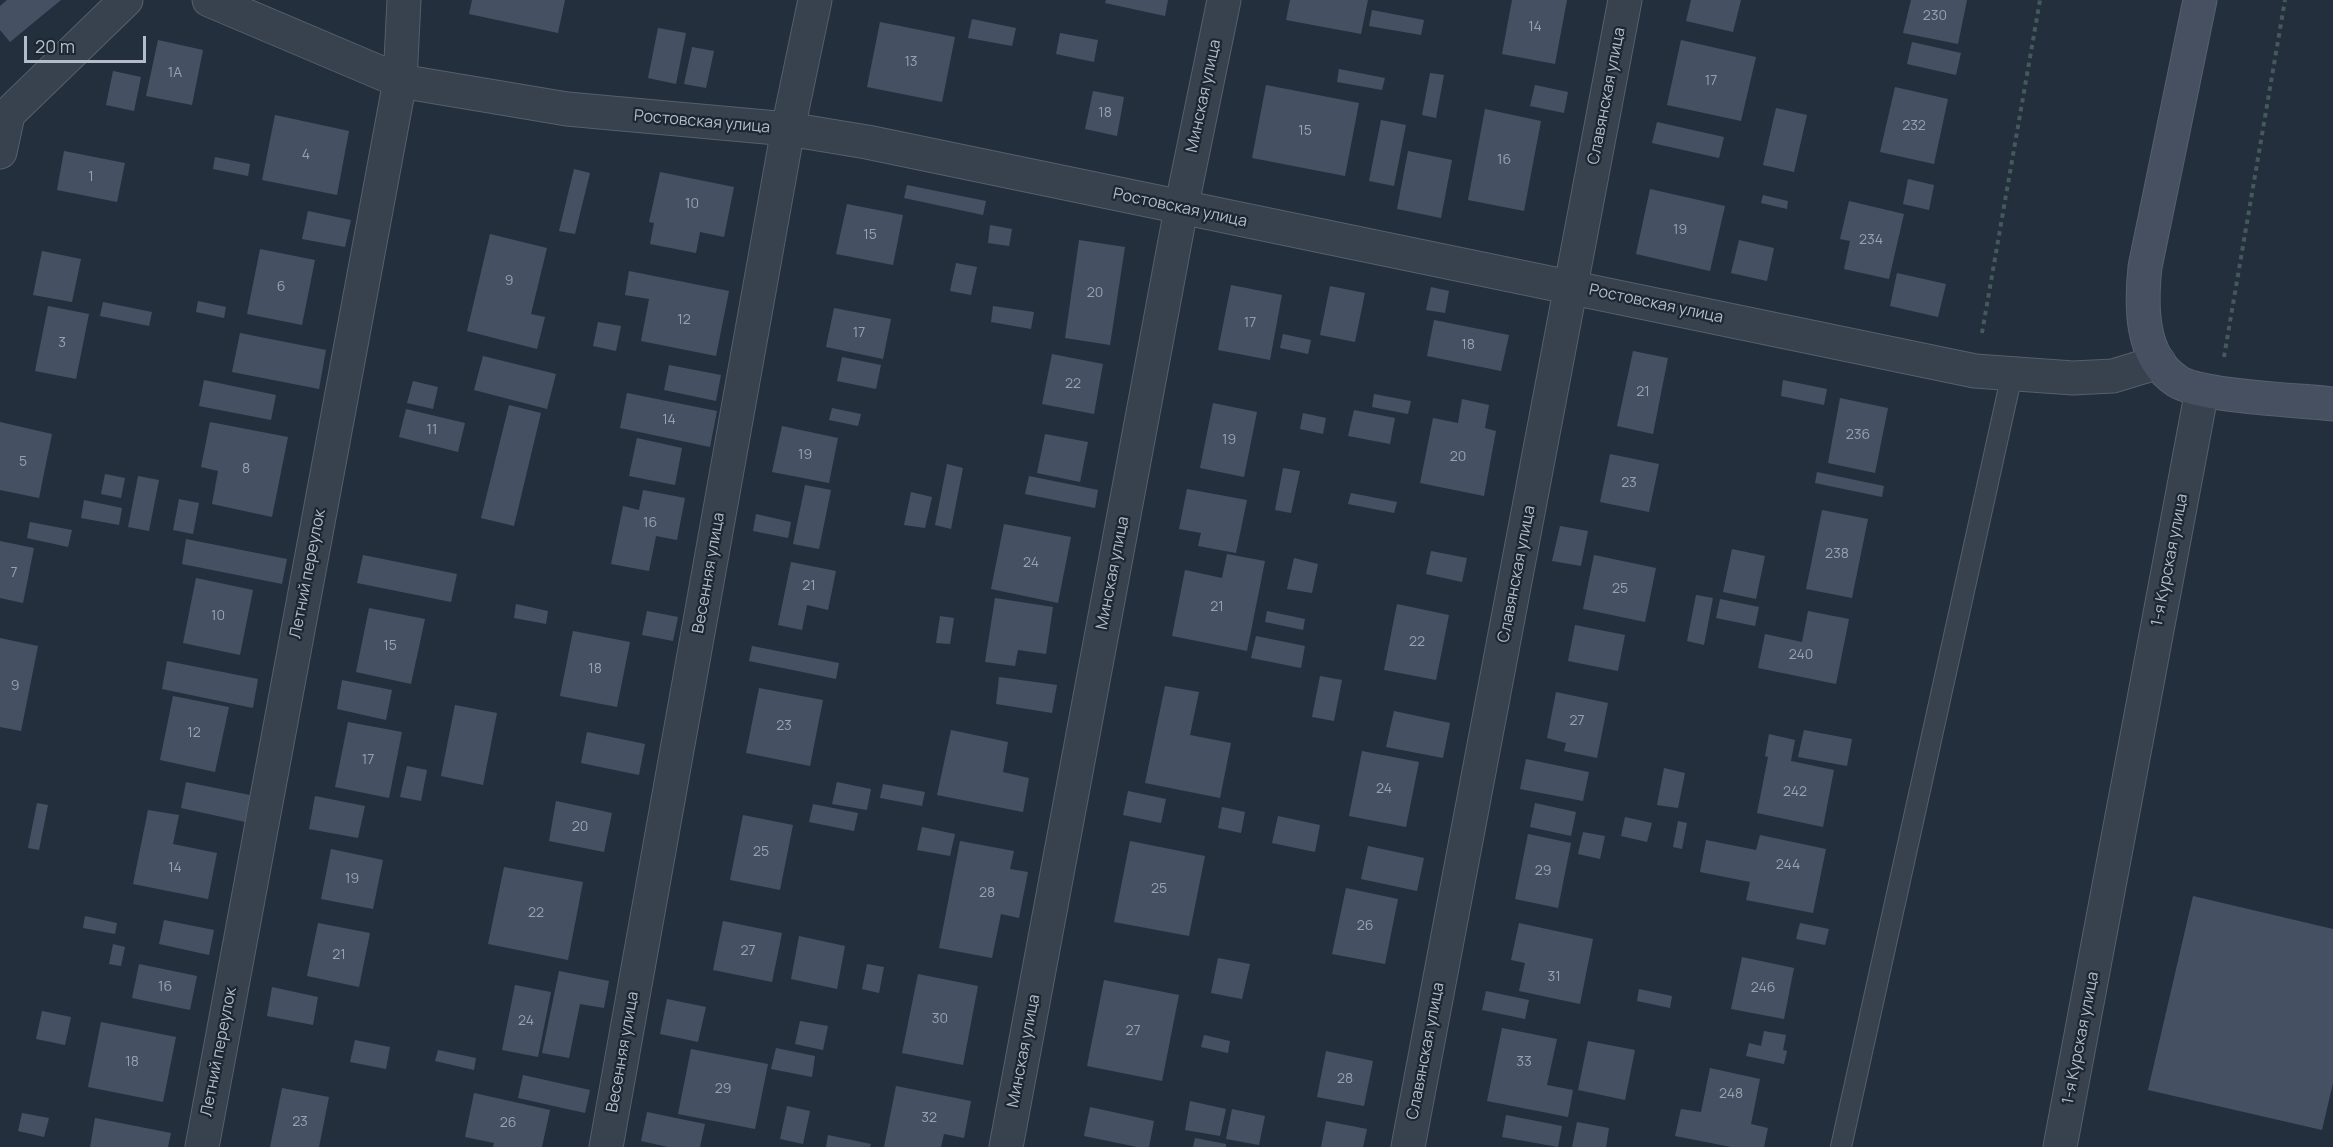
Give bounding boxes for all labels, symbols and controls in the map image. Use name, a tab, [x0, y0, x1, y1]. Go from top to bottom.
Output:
house number: 230	[1923, 8, 1947, 24]
house number: 14	[1528, 19, 1542, 35]
scale bar	[27, 24, 148, 62]
street label: Славянская улица	[1584, 26, 1630, 166]
text: 20 m	[35, 34, 75, 58]
street label: Минская улица	[1183, 38, 1225, 154]
house number: 13	[904, 54, 918, 70]
house number: 1А	[168, 65, 182, 81]
house number: 17	[1705, 73, 1717, 89]
house number: 18	[1098, 105, 1112, 121]
street label: Ростовская улица	[633, 106, 771, 138]
house number: 232	[1902, 118, 1926, 134]
house number: 15	[1298, 123, 1312, 139]
house number: 4	[302, 147, 310, 163]
house number: 16	[1497, 152, 1511, 168]
house number: 1	[88, 169, 94, 185]
street label: Ростовская улица	[1111, 184, 1249, 232]
house number: 10	[685, 196, 699, 212]
house number: 19	[1673, 222, 1687, 238]
house number: 15	[863, 227, 877, 243]
house number: 234	[1859, 232, 1883, 248]
house number: 9	[505, 273, 513, 289]
house number: 6	[277, 279, 285, 295]
street label: Ростовская улица	[1587, 280, 1725, 328]
house number: 20	[1087, 285, 1103, 301]
house number: 12	[677, 312, 691, 328]
house number: 17	[1244, 315, 1256, 331]
house number: 17	[853, 325, 865, 341]
house number: 3	[58, 335, 66, 351]
house number: 18	[1461, 337, 1475, 353]
house number: 22	[1065, 376, 1081, 392]
house number: 21	[1636, 384, 1650, 400]
house number: 14	[662, 412, 676, 428]
house number: 11	[427, 422, 437, 438]
house number: 236	[1846, 427, 1870, 443]
house number: 19	[1222, 432, 1236, 448]
house number: 19	[798, 447, 812, 463]
house number: 20	[1450, 449, 1466, 465]
house number: 5	[19, 454, 27, 470]
house number: 8	[242, 461, 250, 477]
house number: 23	[1621, 475, 1637, 491]
street label: 1-я Курская улица	[2148, 492, 2192, 628]
street label: Славянская улица	[1494, 504, 1540, 644]
street label: Летний переулок	[286, 508, 330, 640]
street label: Весенняя улица	[689, 511, 729, 635]
house number: 16	[643, 515, 657, 531]
street label: Минская улица	[1093, 515, 1133, 631]
house number: 238	[1825, 546, 1849, 562]
house number: 24	[1023, 555, 1039, 571]
house number: 7	[10, 565, 18, 581]
house number: 21	[802, 578, 816, 594]
house number: 25	[1612, 581, 1628, 597]
house number: 21	[1210, 599, 1224, 615]
house number: 10	[211, 608, 225, 624]
house number: 22	[1409, 634, 1425, 650]
house number: 15	[383, 638, 397, 654]
house number: 240	[1789, 647, 1813, 663]
house number: 18	[588, 661, 602, 677]
house number: 9	[11, 678, 19, 694]
house number: 27	[1569, 713, 1585, 729]
house number: 23	[776, 718, 792, 734]
house number: 12	[187, 725, 201, 741]
house number: 17	[362, 752, 374, 768]
house number: 24	[1376, 781, 1392, 797]
house number: 242	[1783, 784, 1807, 800]
house number: 20	[572, 819, 588, 835]
house number: 25	[753, 844, 769, 860]
house number: 244	[1776, 857, 1800, 873]
house number: 14	[168, 860, 182, 876]
house number: 29	[1535, 863, 1551, 879]
house number: 19	[345, 871, 359, 887]
house number: 25	[1151, 881, 1167, 897]
house number: 28	[979, 885, 995, 901]
house number: 22	[528, 905, 544, 921]
house number: 26	[1357, 918, 1373, 934]
house number: 27	[740, 943, 756, 959]
house number: 21	[332, 947, 346, 963]
house number: 31	[1547, 969, 1561, 985]
street label: 1-я Курская улица	[2059, 970, 2103, 1106]
house number: 16	[158, 979, 172, 995]
house number: 246	[1751, 980, 1775, 996]
street label: Славянская улица	[1403, 981, 1449, 1121]
street label: Летний переулок	[197, 986, 241, 1118]
street label: Весенняя улица	[603, 990, 643, 1114]
street label: Минская улица	[1004, 993, 1044, 1109]
house number: 30	[932, 1011, 948, 1027]
house number: 24	[518, 1013, 534, 1029]
house number: 27	[1125, 1023, 1141, 1039]
house number: 18	[125, 1054, 139, 1070]
house number: 33	[1516, 1054, 1532, 1070]
house number: 28	[1337, 1071, 1353, 1087]
house number: 29	[715, 1081, 731, 1097]
house number: 248	[1719, 1086, 1743, 1102]
house number: 32	[921, 1110, 937, 1126]
house number: 23	[292, 1114, 308, 1130]
house number: 26	[500, 1115, 516, 1131]

